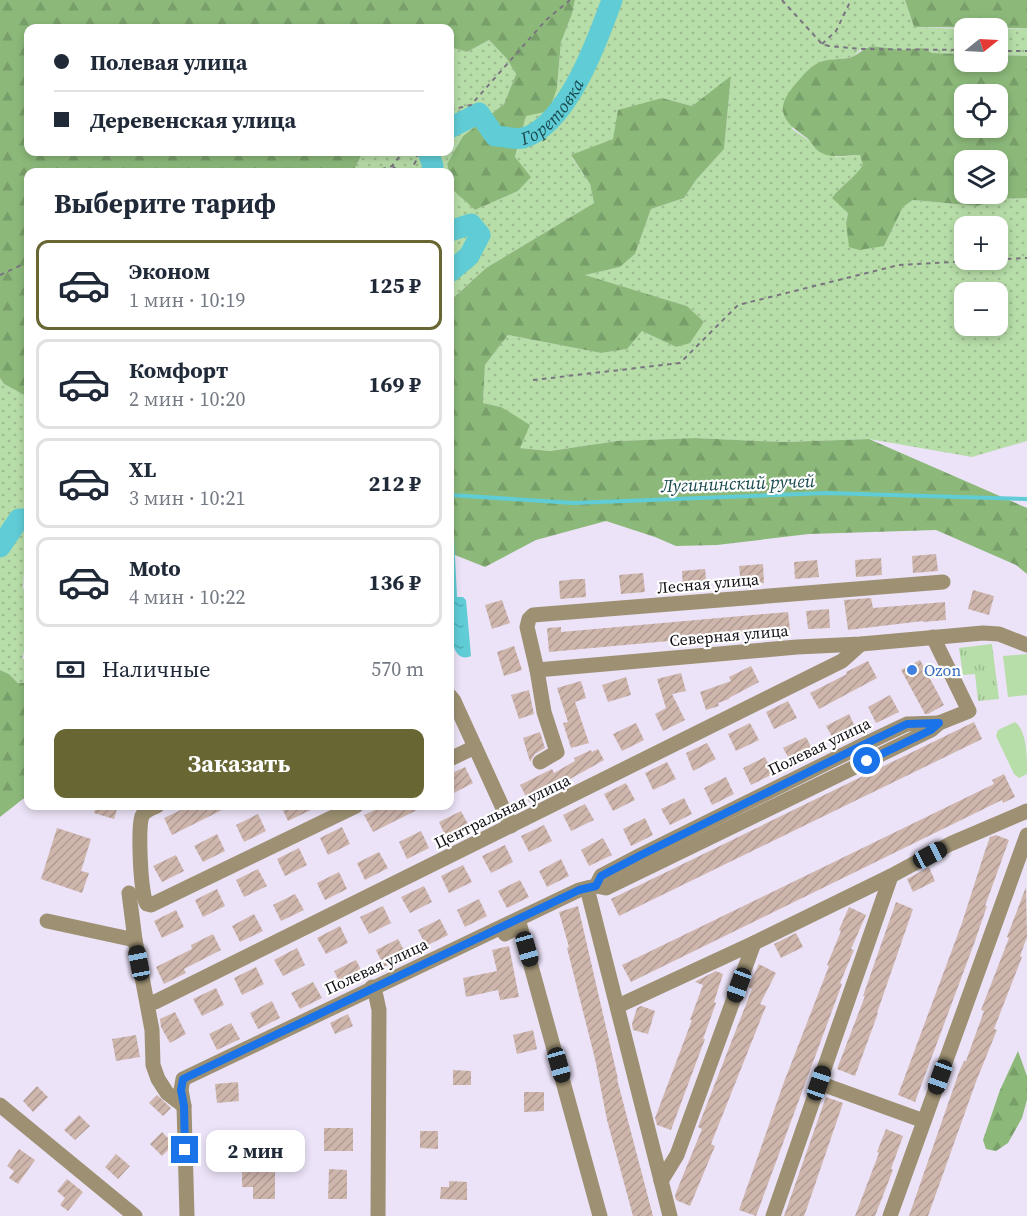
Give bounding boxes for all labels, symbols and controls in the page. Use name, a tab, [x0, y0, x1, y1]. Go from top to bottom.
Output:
north arrow	[954, 18, 1008, 72]
map controls	[954, 18, 1008, 336]
text: Полевая улица	[90, 47, 248, 77]
water label: Горетовка	[516, 73, 590, 151]
button: locate	[954, 84, 1008, 138]
text: Деревенская улица	[90, 105, 296, 135]
button: layers	[954, 150, 1008, 204]
text: Выберите тариф	[54, 185, 276, 222]
button: +	[954, 216, 1008, 270]
text: Эконом	[129, 256, 210, 286]
icon: car	[57, 258, 111, 312]
text: 125 ₽	[369, 270, 421, 300]
button: −	[954, 282, 1008, 336]
text: 1 мин · 10:19	[129, 286, 245, 314]
text: Комфорт	[129, 355, 228, 385]
icon: car	[57, 357, 111, 411]
text: 169 ₽	[369, 369, 421, 399]
text: 2 мин · 10:20	[129, 385, 245, 413]
text: XL	[129, 454, 156, 484]
icon: car	[57, 456, 111, 510]
text: 212 ₽	[369, 468, 421, 498]
water label: Лугининский ручей	[660, 468, 816, 498]
text: 3 мин · 10:21	[129, 484, 245, 512]
text: Moto	[129, 553, 181, 583]
icon: car	[57, 555, 111, 609]
text: 136 ₽	[369, 567, 421, 597]
street label: Лесная улица	[656, 568, 761, 598]
text: 4 мин · 10:22	[129, 583, 245, 611]
street label: Северная улица	[669, 619, 790, 651]
icon: cash	[54, 653, 87, 686]
text: Наличные	[102, 654, 211, 684]
text: 570 m	[371, 655, 424, 683]
place label: Ozon	[924, 659, 961, 681]
marker: Ozon	[905, 663, 919, 677]
street label: Полевая улица	[764, 711, 875, 780]
button: Заказать	[54, 729, 424, 798]
route start	[853, 747, 880, 774]
street label: Центральная улица	[430, 768, 575, 854]
car	[910, 839, 950, 871]
car	[513, 929, 541, 969]
street label: Полевая улица	[321, 932, 432, 1000]
car	[127, 944, 151, 982]
car	[724, 965, 754, 1005]
car	[545, 1045, 573, 1085]
car	[925, 1057, 955, 1097]
car	[805, 1063, 833, 1103]
callout: 2 мин	[206, 1129, 305, 1171]
route end	[171, 1136, 198, 1163]
text: 2 мин	[228, 1137, 283, 1165]

